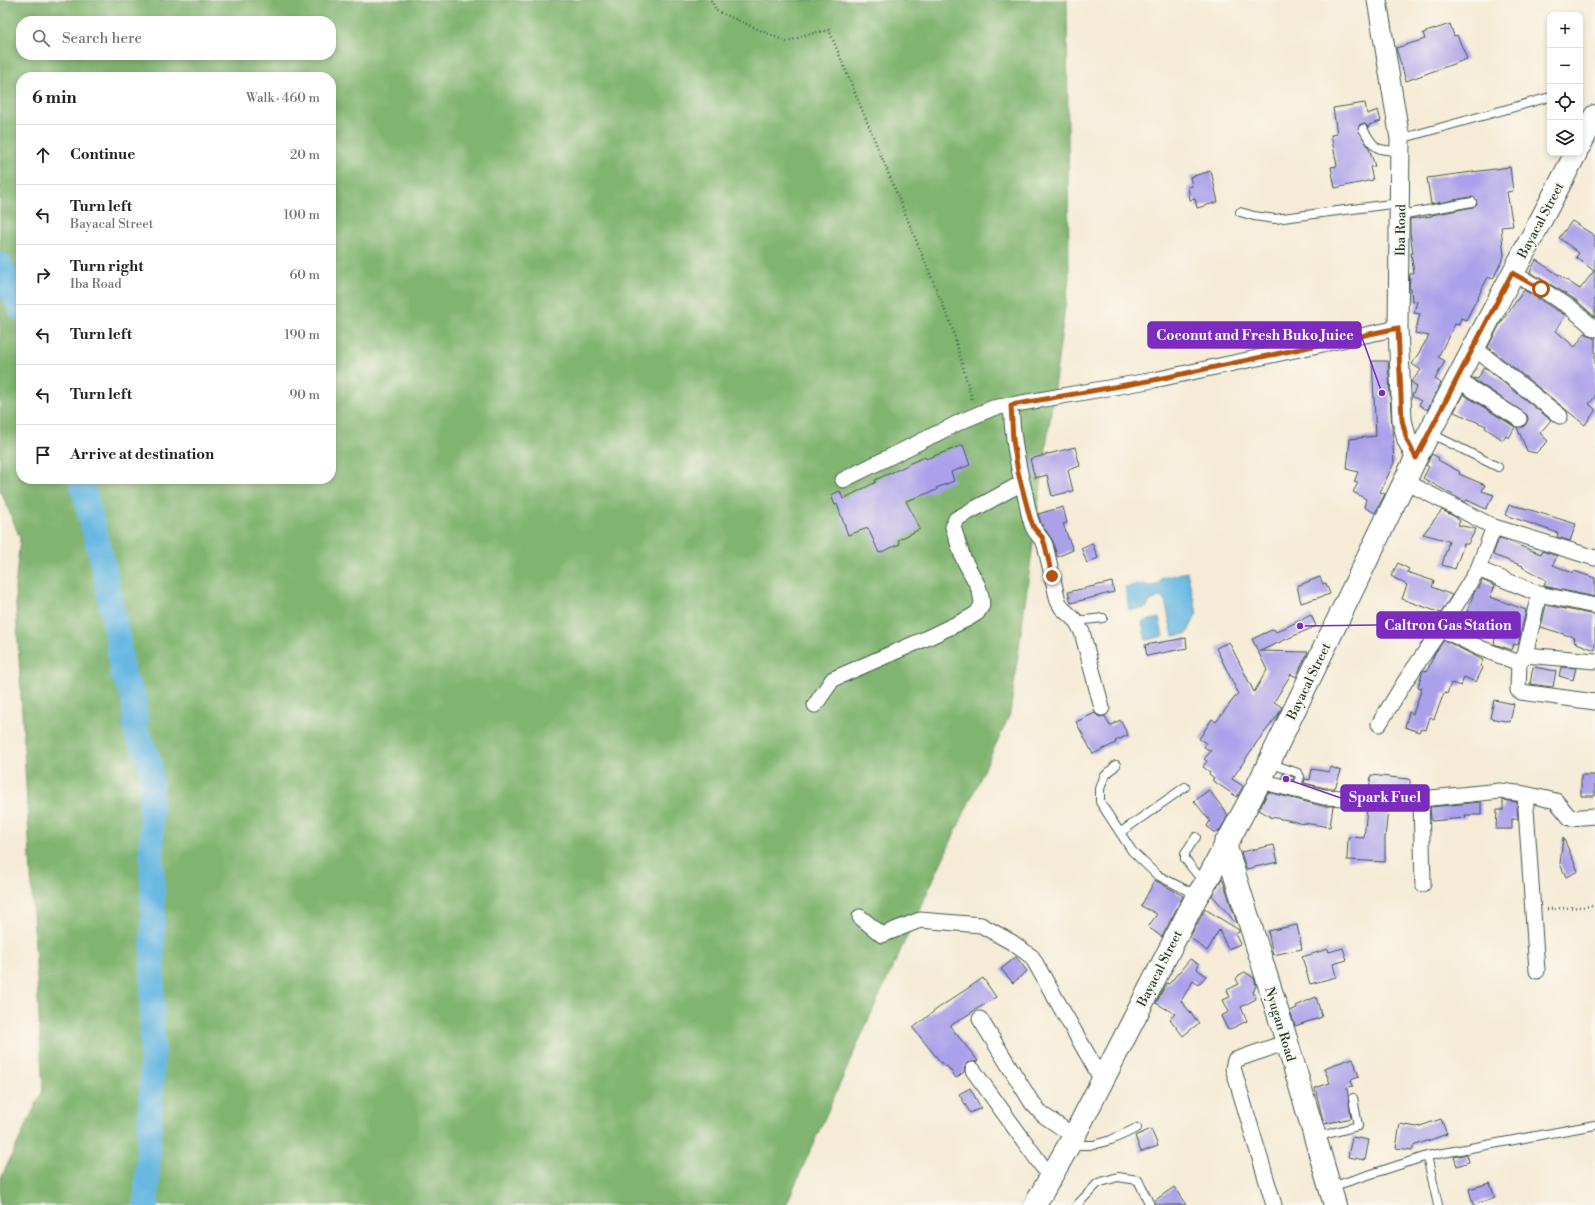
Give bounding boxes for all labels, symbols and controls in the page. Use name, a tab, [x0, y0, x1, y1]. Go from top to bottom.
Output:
map controls	[1547, 12, 1583, 156]
button: +	[1547, 12, 1583, 48]
search box	[16, 16, 336, 60]
icon: search	[30, 27, 52, 49]
text: Search here	[62, 29, 142, 48]
button: −	[1547, 48, 1583, 84]
button: locate	[1547, 84, 1583, 120]
text: 6 min	[32, 87, 77, 109]
text: Walk · 460 m	[246, 90, 320, 106]
button: layers	[1547, 120, 1583, 156]
icon: ahead	[32, 144, 54, 166]
text: Continue	[70, 145, 135, 164]
text: 20 m	[290, 147, 320, 163]
street label: Bayacal Street	[1514, 180, 1568, 262]
text: Turn left	[70, 197, 132, 216]
street label: Iba Road	[1393, 203, 1409, 256]
icon: left	[32, 204, 54, 226]
text: 100 m	[284, 207, 320, 223]
text: Bayacal Street	[70, 216, 153, 232]
text: Turn right	[70, 257, 144, 276]
icon: right	[32, 264, 54, 286]
text: 60 m	[289, 267, 320, 283]
text: Iba Road	[70, 276, 122, 292]
route start	[1532, 280, 1550, 298]
callout: Coconut and Fresh Buko Juice	[1148, 322, 1361, 348]
icon: left	[32, 324, 54, 346]
text: Turn left	[70, 325, 132, 344]
text: 190 m	[284, 327, 320, 343]
text: Coconut and Fresh Buko Juice	[1156, 327, 1354, 345]
icon: left	[32, 384, 54, 406]
text: Turn left	[70, 385, 132, 404]
text: 90 m	[289, 387, 320, 403]
icon: arrive	[32, 444, 54, 466]
text: Arrive at destination	[70, 445, 214, 464]
route end	[1043, 567, 1061, 585]
callout: Caltron Gas Station	[1377, 612, 1520, 638]
text: Caltron Gas Station	[1384, 617, 1512, 635]
street label: Bayacal Street	[1283, 640, 1335, 723]
callout: Spark Fuel	[1341, 785, 1429, 811]
text: Spark Fuel	[1349, 789, 1421, 807]
street label: Bayacal Street	[1133, 927, 1186, 1010]
street label: Nyugan Road	[1261, 985, 1299, 1064]

